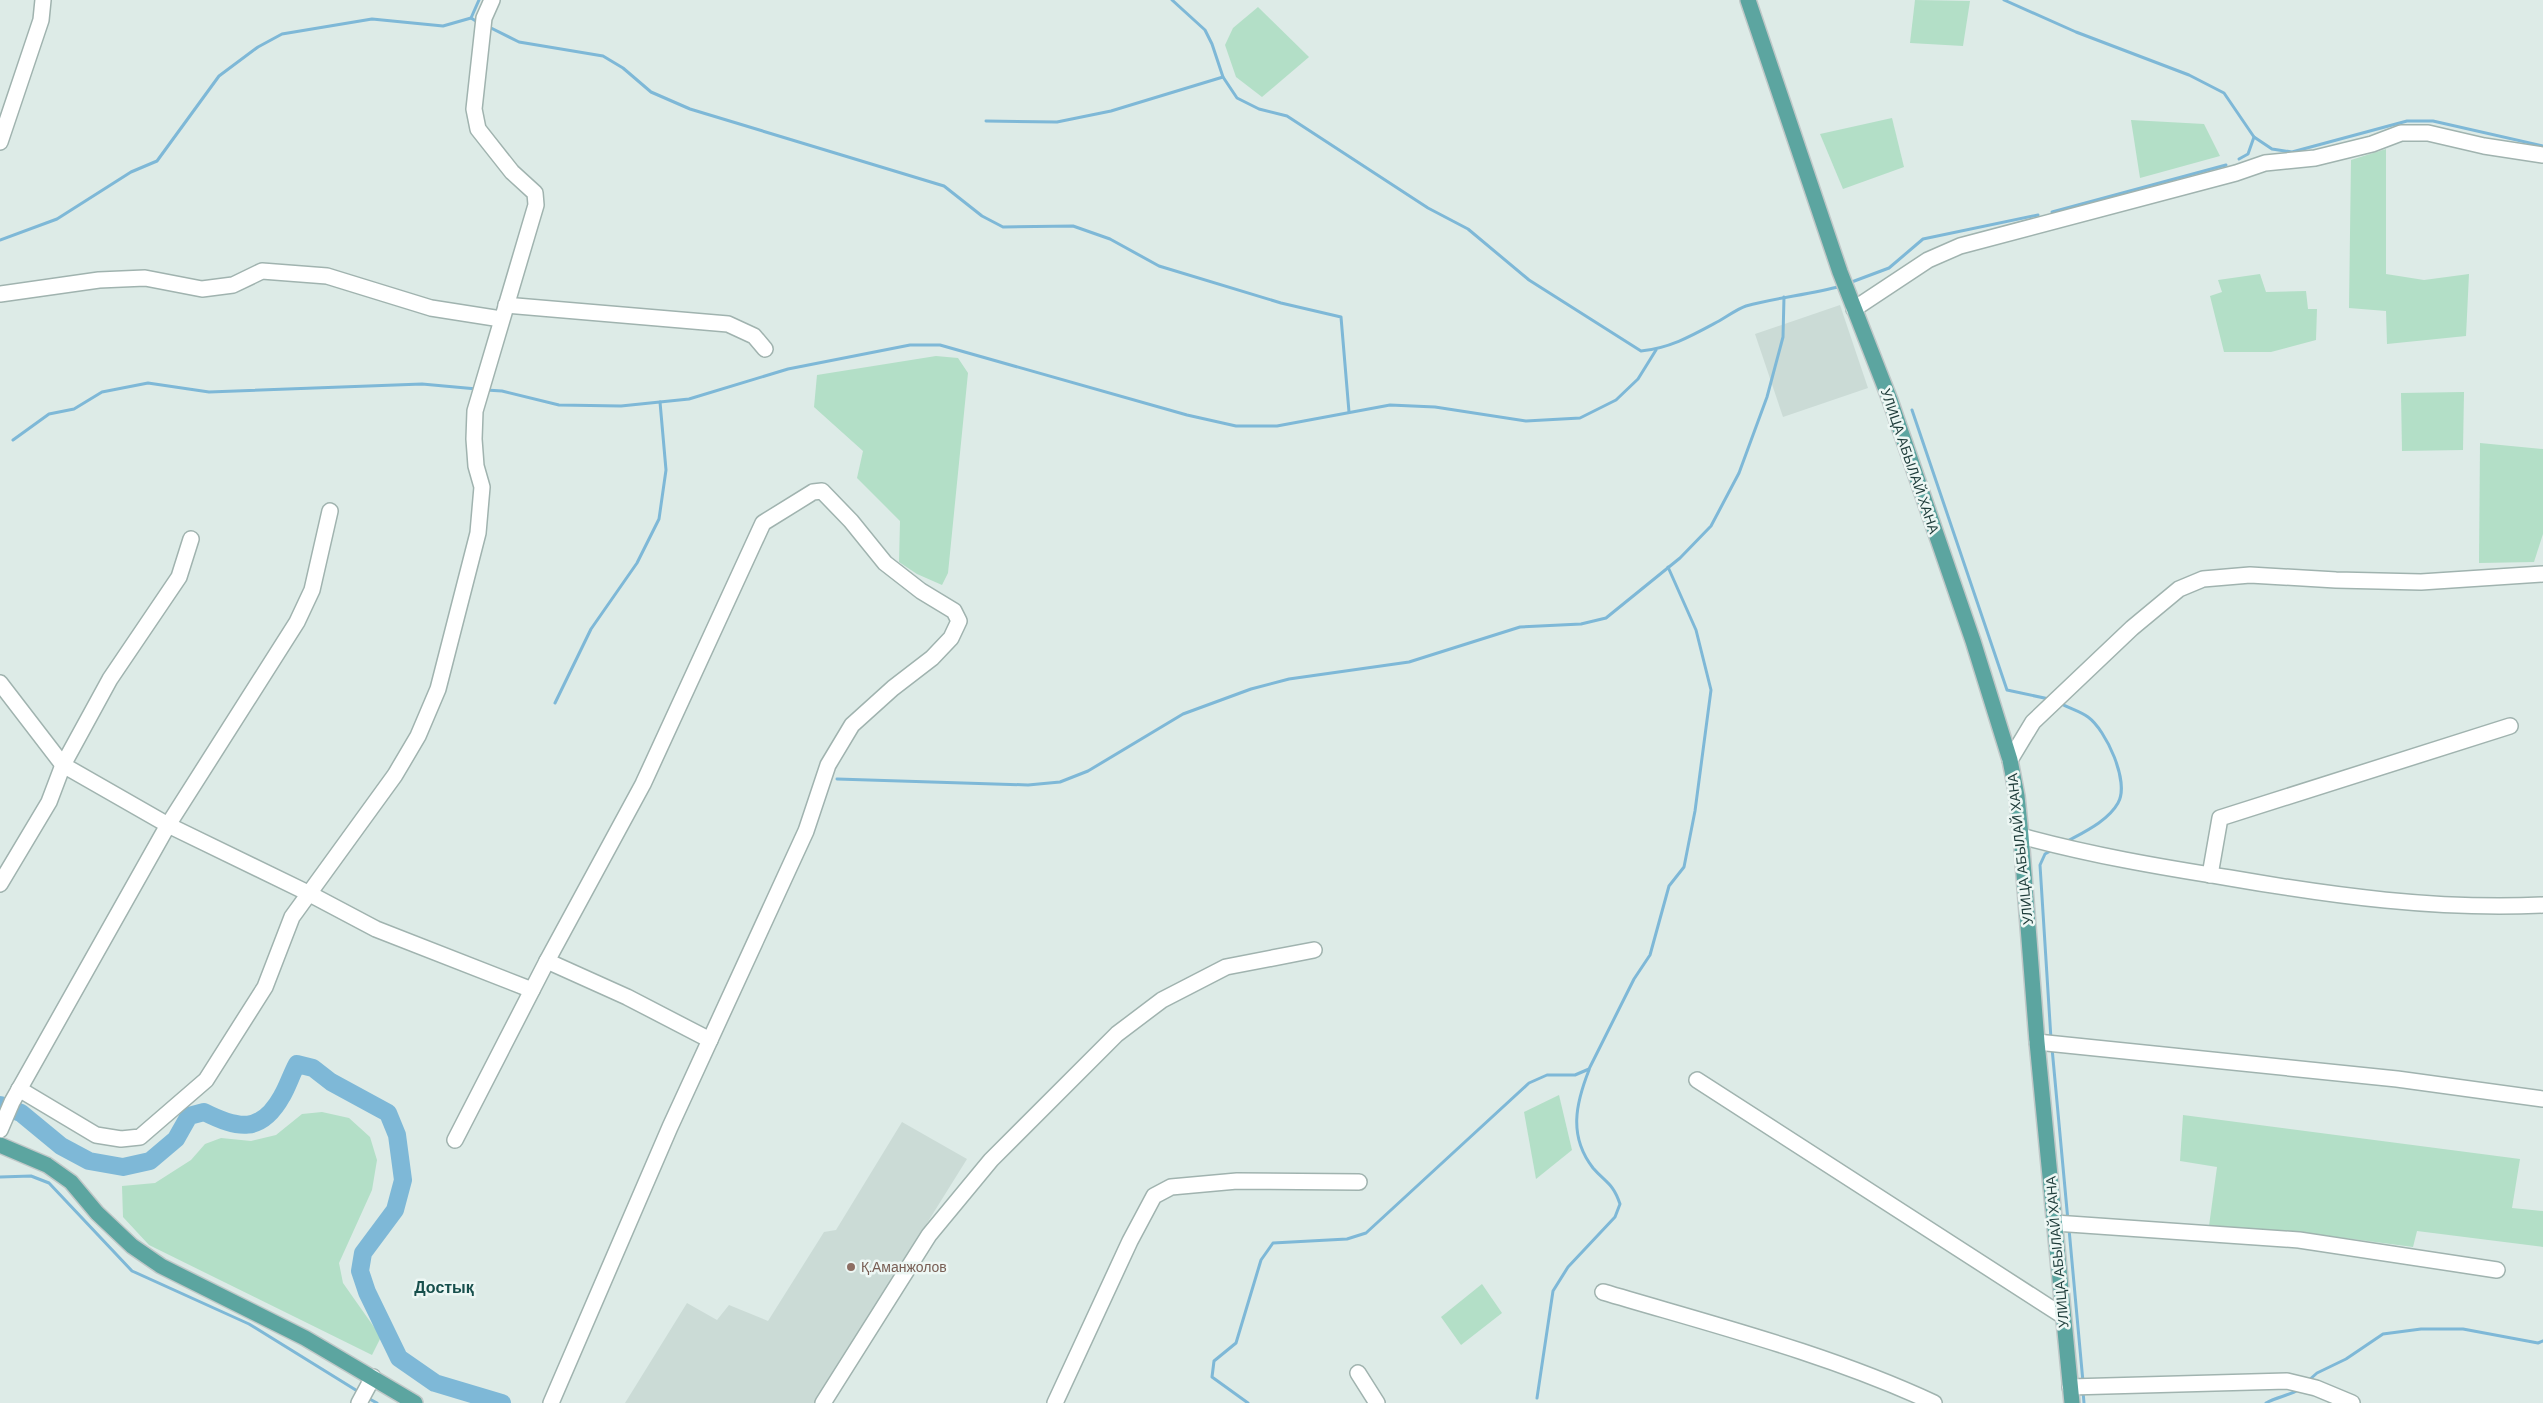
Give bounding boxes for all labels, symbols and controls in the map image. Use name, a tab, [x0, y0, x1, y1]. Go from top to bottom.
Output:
street label: УЛИЦА АБЫЛАЙ ХАНА	[1877, 386, 1944, 537]
street label: УЛИЦА АБЫЛАЙ ХАНА	[2003, 772, 2037, 926]
street label: УЛИЦА АБЫЛАЙ ХАНА	[2041, 1175, 2073, 1329]
place label: Қ.Аманжолов	[861, 1258, 947, 1276]
marker: Қ.Аманжолов	[845, 1261, 857, 1273]
district label: Достық	[414, 1277, 475, 1298]

